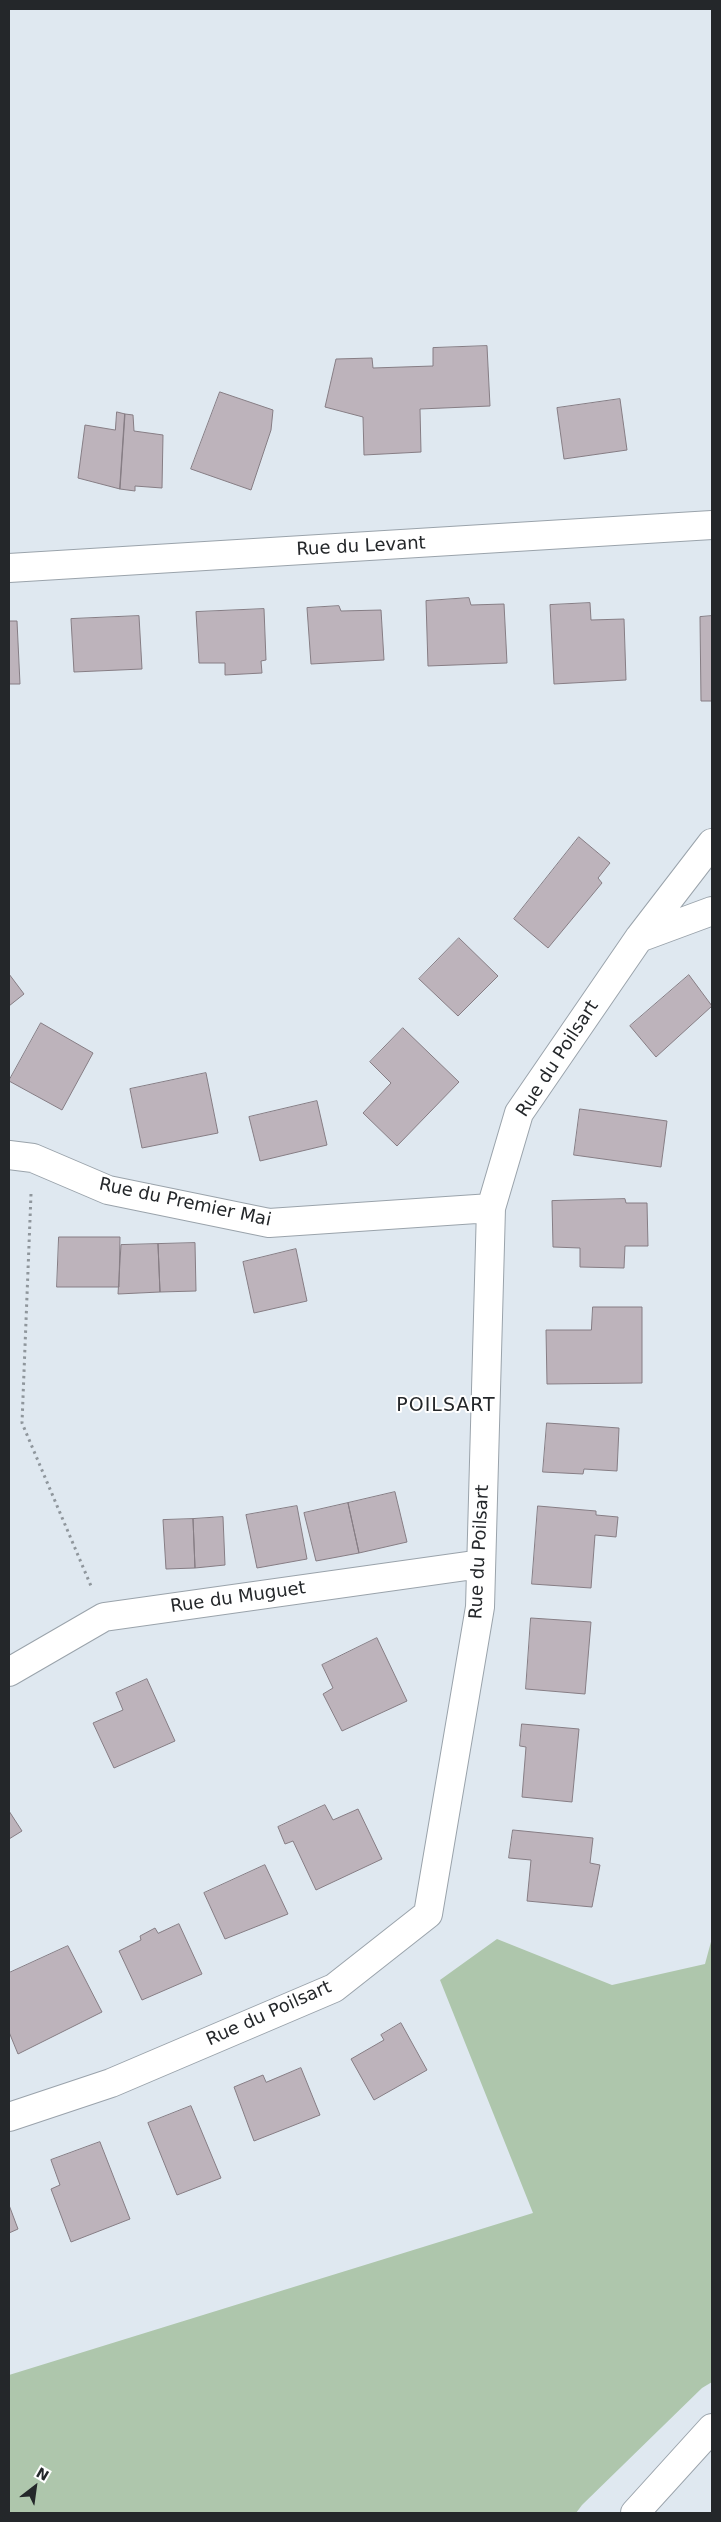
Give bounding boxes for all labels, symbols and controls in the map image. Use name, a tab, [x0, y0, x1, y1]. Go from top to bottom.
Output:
street label: Rue du Levant	[296, 533, 426, 561]
street label: Rue du Poilsart	[512, 997, 604, 1121]
street label: Rue du Premier Mai	[97, 1174, 273, 1232]
district label: POILSART	[395, 1395, 497, 1417]
street label: Rue du Poilsart	[466, 1484, 494, 1620]
street label: Rue du Muguet	[169, 1578, 307, 1618]
street label: Rue du Poilsart	[203, 1977, 335, 2051]
north arrow	[10, 2462, 60, 2512]
text: N	[33, 2464, 52, 2484]

